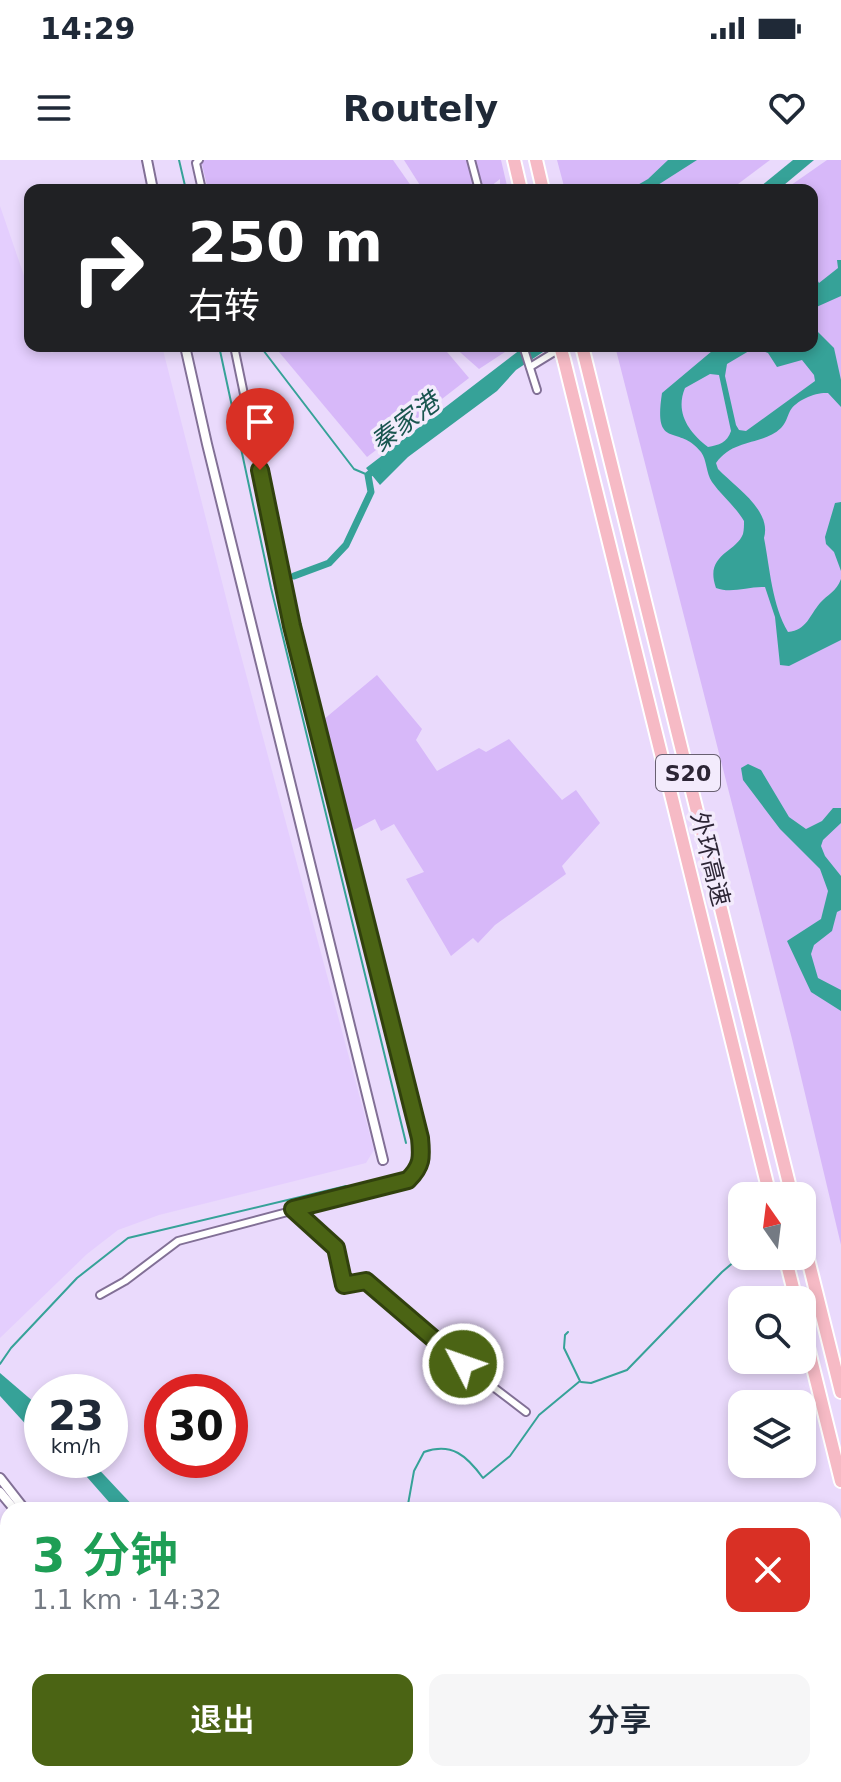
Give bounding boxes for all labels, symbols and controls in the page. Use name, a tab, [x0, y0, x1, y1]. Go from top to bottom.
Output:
text: 14:29	[40, 11, 136, 46]
icon: menu	[32, 86, 76, 130]
icon: heart	[765, 86, 809, 130]
text: Routely	[343, 88, 498, 129]
text: 250 m	[188, 209, 383, 274]
icon: right	[56, 216, 160, 320]
text: 右转	[188, 285, 260, 326]
water label: 秦家港	[365, 384, 448, 457]
pin	[226, 388, 294, 470]
icon: arrive	[238, 400, 282, 444]
road number: S20	[656, 755, 720, 791]
street label: 外环高速	[685, 809, 735, 909]
north arrow	[728, 1182, 816, 1270]
map controls	[728, 1182, 816, 1478]
button: search	[728, 1286, 816, 1374]
position arrow	[421, 1322, 505, 1406]
speed limit sign: 30	[144, 1374, 248, 1478]
button: layers	[728, 1390, 816, 1478]
text: 23	[48, 1393, 104, 1439]
text: km/h	[51, 1434, 101, 1458]
text: 3 分钟	[32, 1527, 178, 1583]
button: close	[726, 1528, 810, 1612]
text: 1.1 km · 14:32	[32, 1585, 222, 1615]
button: 退出	[32, 1674, 413, 1766]
button: 分享	[429, 1674, 810, 1766]

